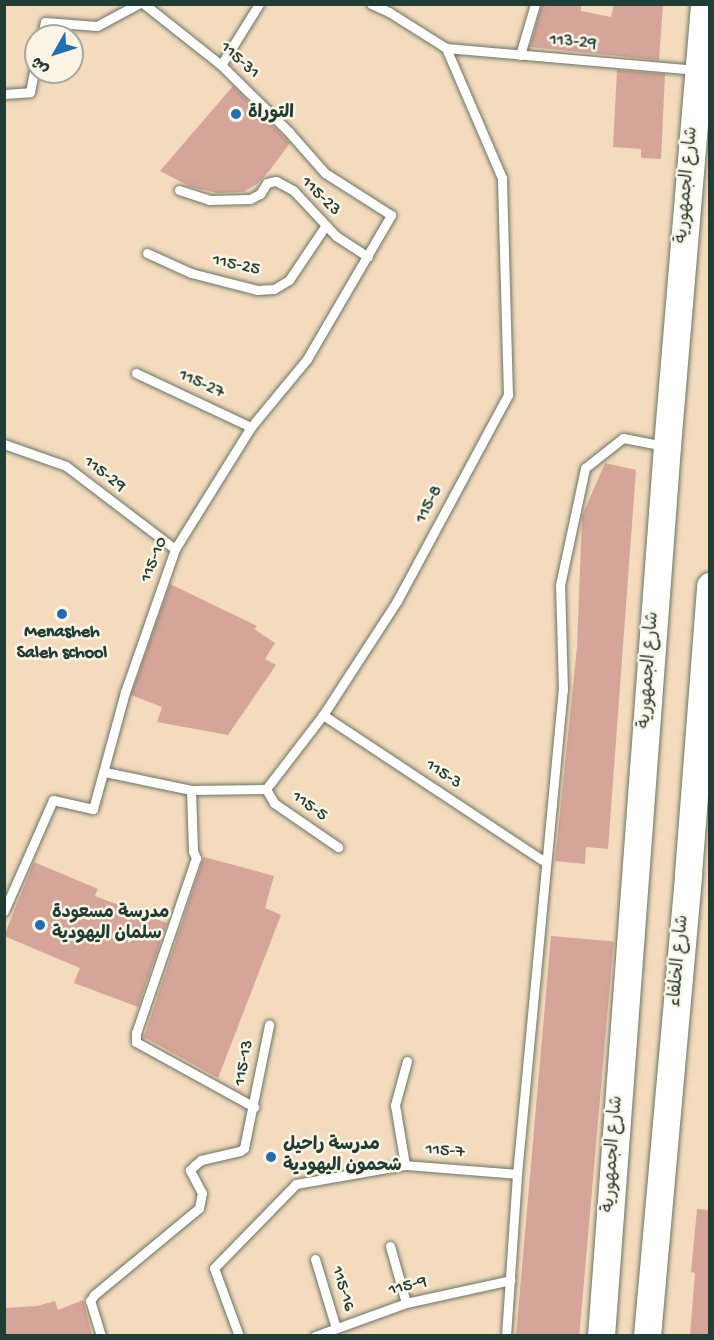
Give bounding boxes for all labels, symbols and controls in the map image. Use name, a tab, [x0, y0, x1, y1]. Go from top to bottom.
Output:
north arrow	[24, 24, 84, 84]
street label: 113-29	[548, 30, 598, 56]
street label: 115-31	[215, 37, 263, 85]
text: ش	[28, 52, 54, 77]
place label: التوراة	[248, 103, 294, 125]
marker: التوراة	[229, 107, 243, 121]
street label: شارع الجمهورية	[672, 126, 704, 244]
street label: 115-23	[295, 173, 345, 221]
street label: 115-25	[210, 250, 262, 282]
street label: 115-27	[175, 365, 227, 405]
street label: 115-29	[79, 452, 129, 498]
street label: 115-8	[411, 482, 449, 528]
street label: 115-10	[136, 534, 174, 586]
marker: Menasheh Saleh school	[55, 607, 69, 621]
street label: شارع الجمهورية	[635, 611, 665, 729]
place label: Menasheh Saleh school	[17, 623, 107, 666]
street label: 115-3	[421, 755, 465, 795]
street label: 115-5	[287, 787, 331, 827]
place label: مدرسة مسعودة سلمان اليهودية	[52, 904, 169, 946]
street label: شارع الخلفاء	[665, 914, 695, 1008]
marker: مدرسة مسعودة سلمان اليهودية	[33, 918, 47, 932]
street label: 115-13	[230, 1038, 260, 1088]
street label: شارع الجمهورية	[599, 1095, 629, 1213]
place label: مدرسة راحيل شحمون اليهودية	[283, 1136, 402, 1178]
street label: 115-7	[425, 1140, 465, 1164]
marker: مدرسة راحيل شحمون اليهودية	[264, 1150, 278, 1164]
street label: 115-16	[325, 1264, 359, 1314]
street label: 115-9	[387, 1272, 429, 1302]

